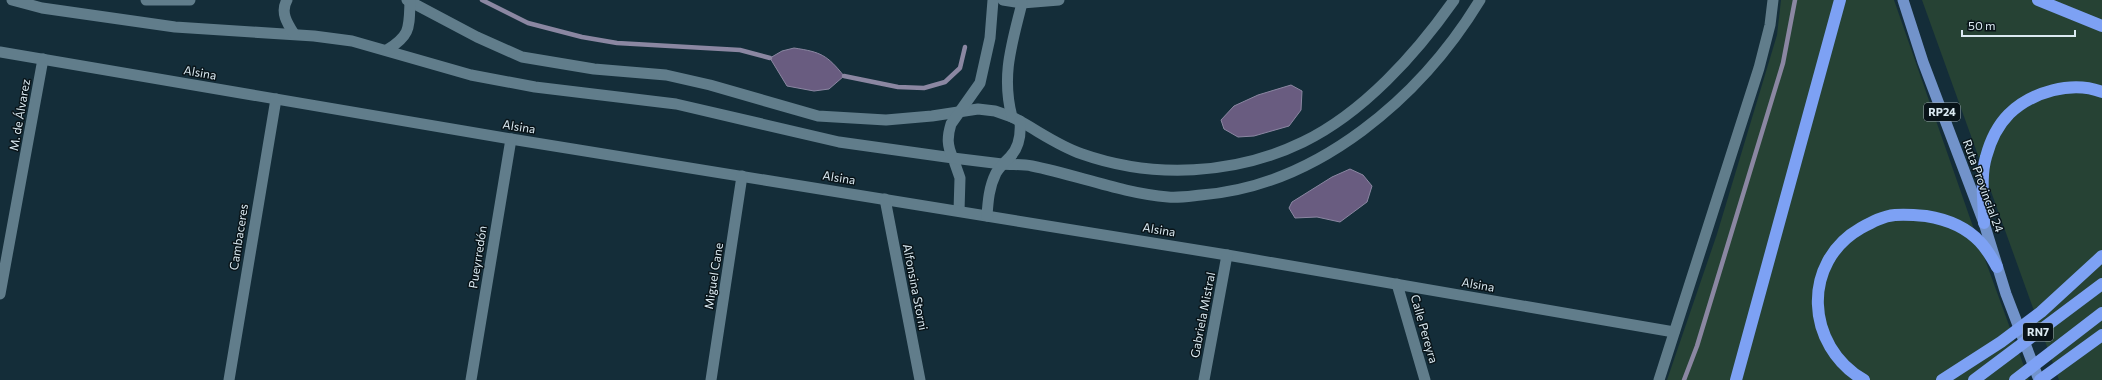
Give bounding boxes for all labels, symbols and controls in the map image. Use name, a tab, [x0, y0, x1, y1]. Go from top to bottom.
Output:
scale bar	[1962, 12, 2075, 38]
text: 50 m	[1968, 18, 1996, 32]
street label: Alsina	[183, 62, 218, 82]
street label: M. de Álvarez	[6, 78, 32, 152]
road number: RP24	[1924, 103, 1960, 121]
street label: Alsina	[502, 117, 537, 136]
street label: Ruta Provincial 24	[1961, 137, 2007, 234]
street label: Alsina	[822, 168, 857, 187]
street label: Cambaceres	[226, 203, 250, 271]
street label: Alsina	[1142, 220, 1177, 239]
street label: Pueyrredón	[465, 224, 489, 289]
street label: Miguel Cane	[701, 242, 725, 310]
street label: Alfonsina Storni	[901, 243, 931, 331]
street label: Gabriela Mistral	[1187, 271, 1217, 359]
street label: Alsina	[1461, 274, 1496, 294]
street label: Calle Pereyra	[1408, 293, 1441, 365]
road number: RN7	[2023, 323, 2053, 341]

